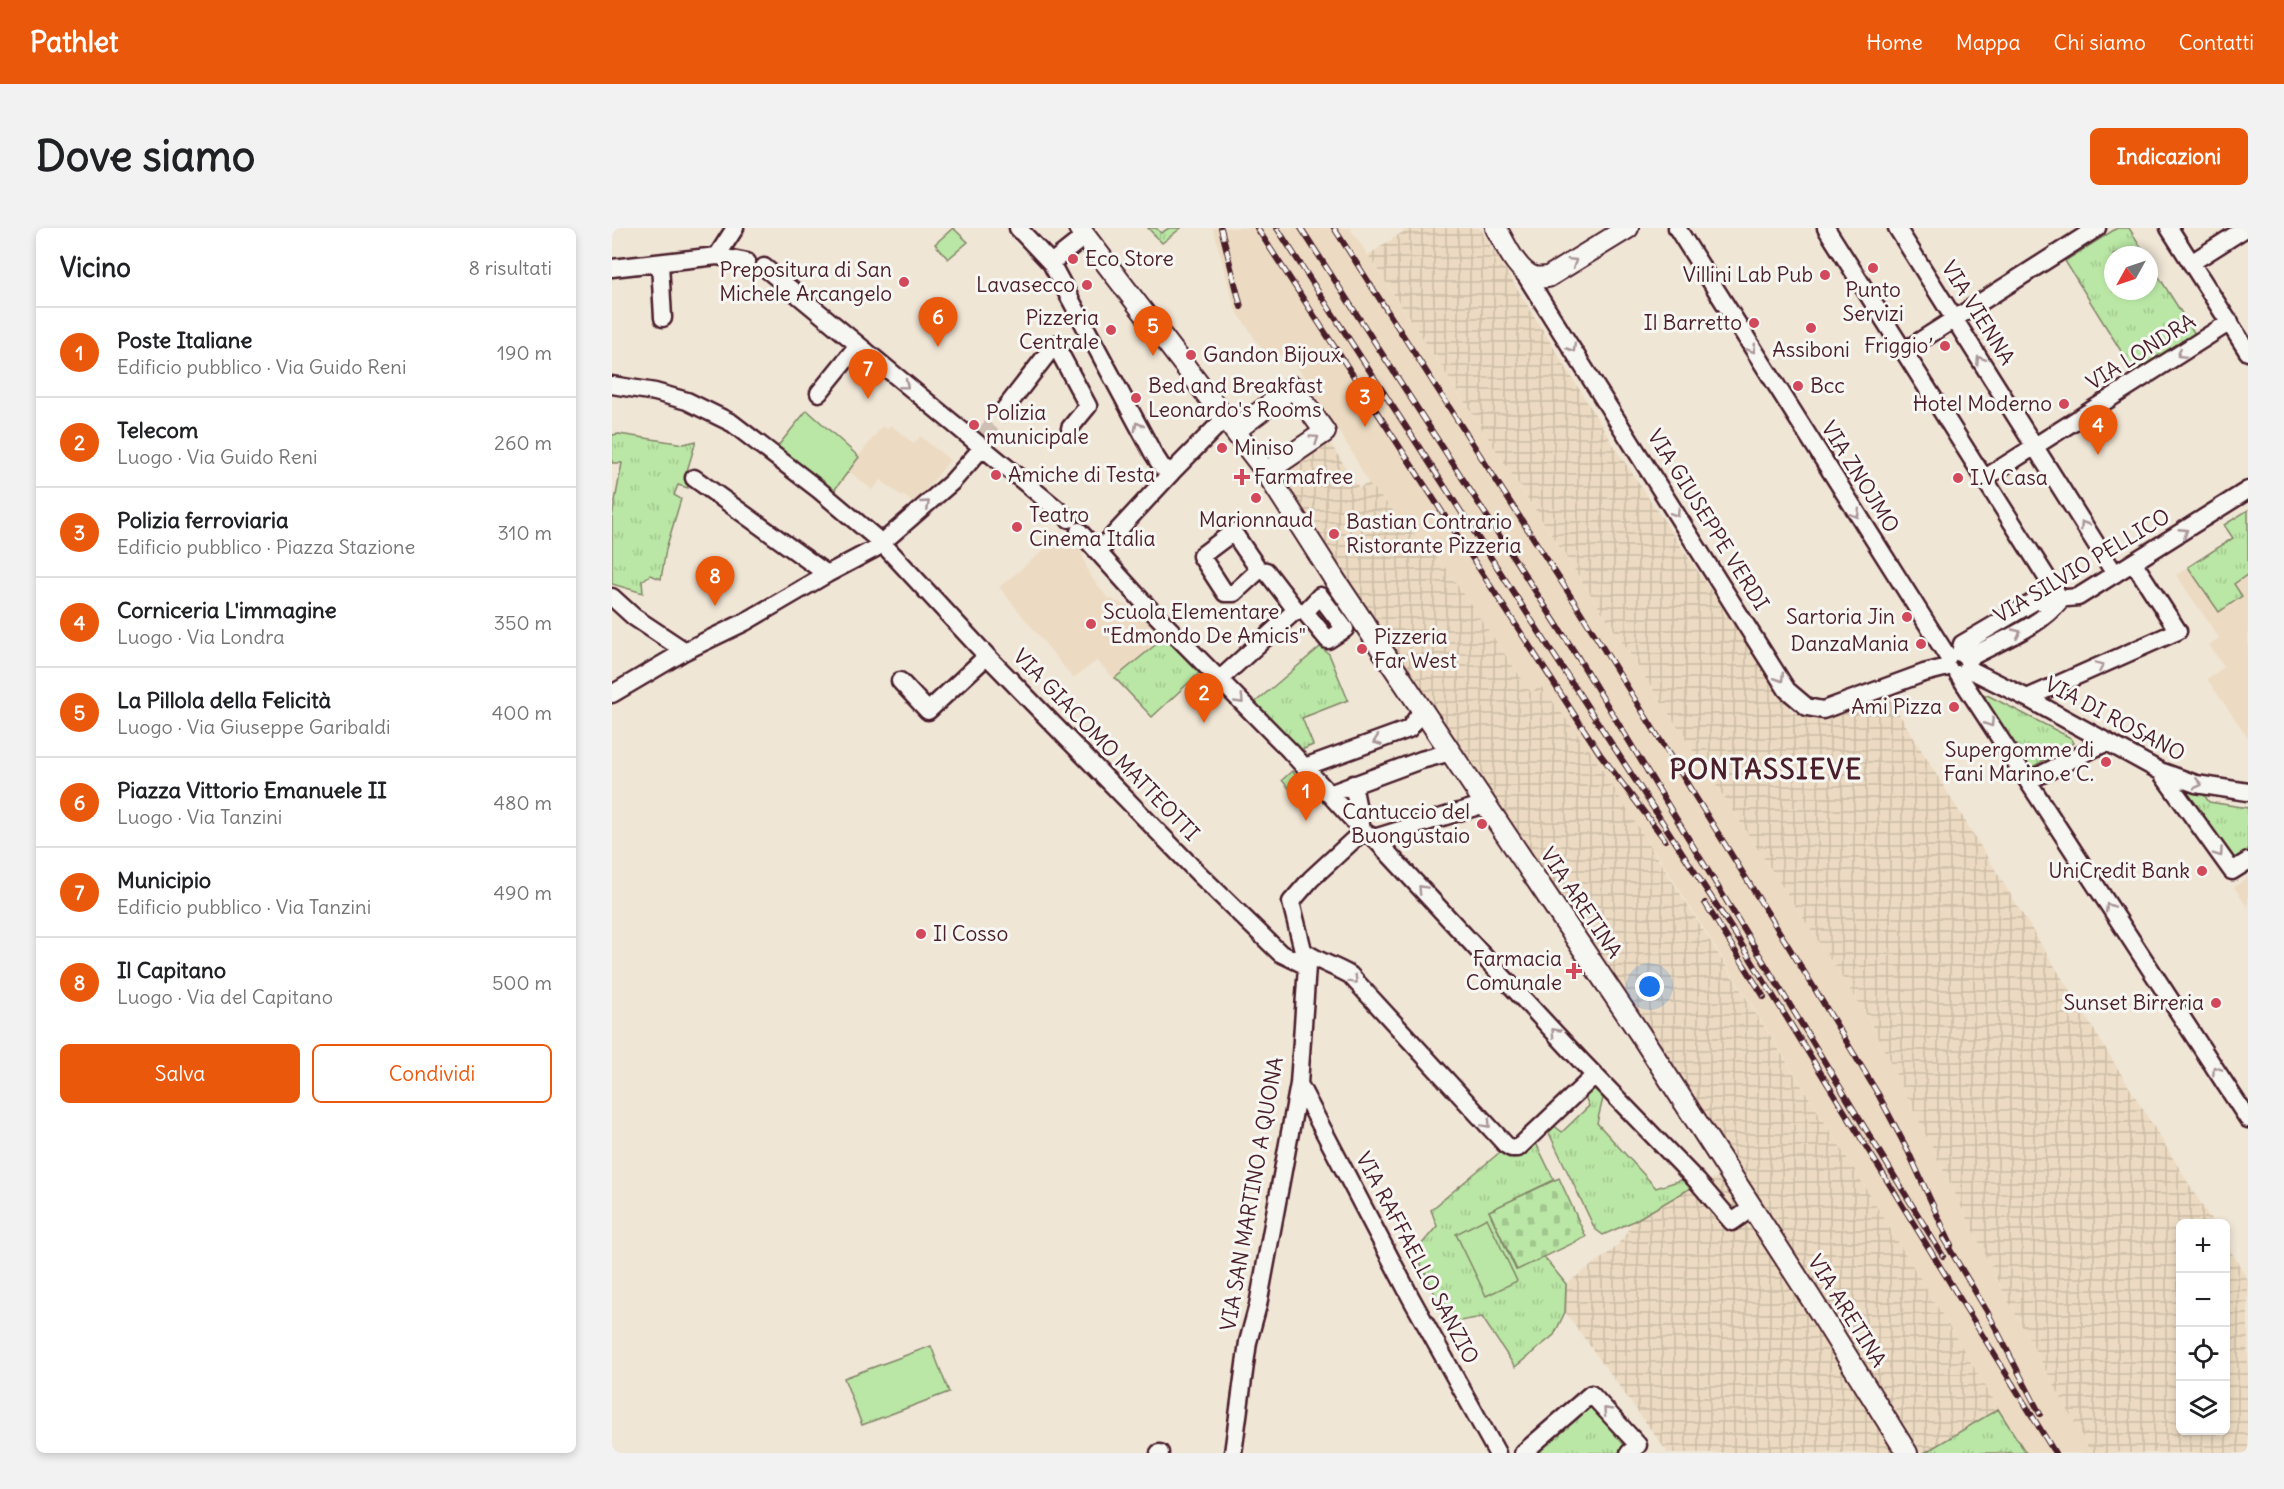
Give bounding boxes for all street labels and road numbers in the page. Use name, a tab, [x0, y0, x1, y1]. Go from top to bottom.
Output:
street label: VIA VIENNA	[1936, 256, 2021, 370]
street label: VIA LONDRA	[2081, 307, 2200, 396]
street label: VIA ZNOJMO	[1815, 416, 1906, 538]
street label: VIA GIUSEPPE VERDI	[1642, 424, 1775, 615]
street label: VIA SILVIO PELLICO	[1989, 502, 2175, 629]
street label: VIA GIACOMO MATTEOTTI	[1007, 643, 1205, 846]
street label: VIA DI ROSANO	[2041, 670, 2190, 767]
street label: VIA ARETINA	[1534, 842, 1628, 963]
street label: VIA SAN MARTINO A QUONA	[1214, 1055, 1289, 1333]
street label: VIA RAFFAELLO SANZIO	[1350, 1147, 1485, 1368]
street label: VIA ARETINA	[1802, 1249, 1893, 1372]

